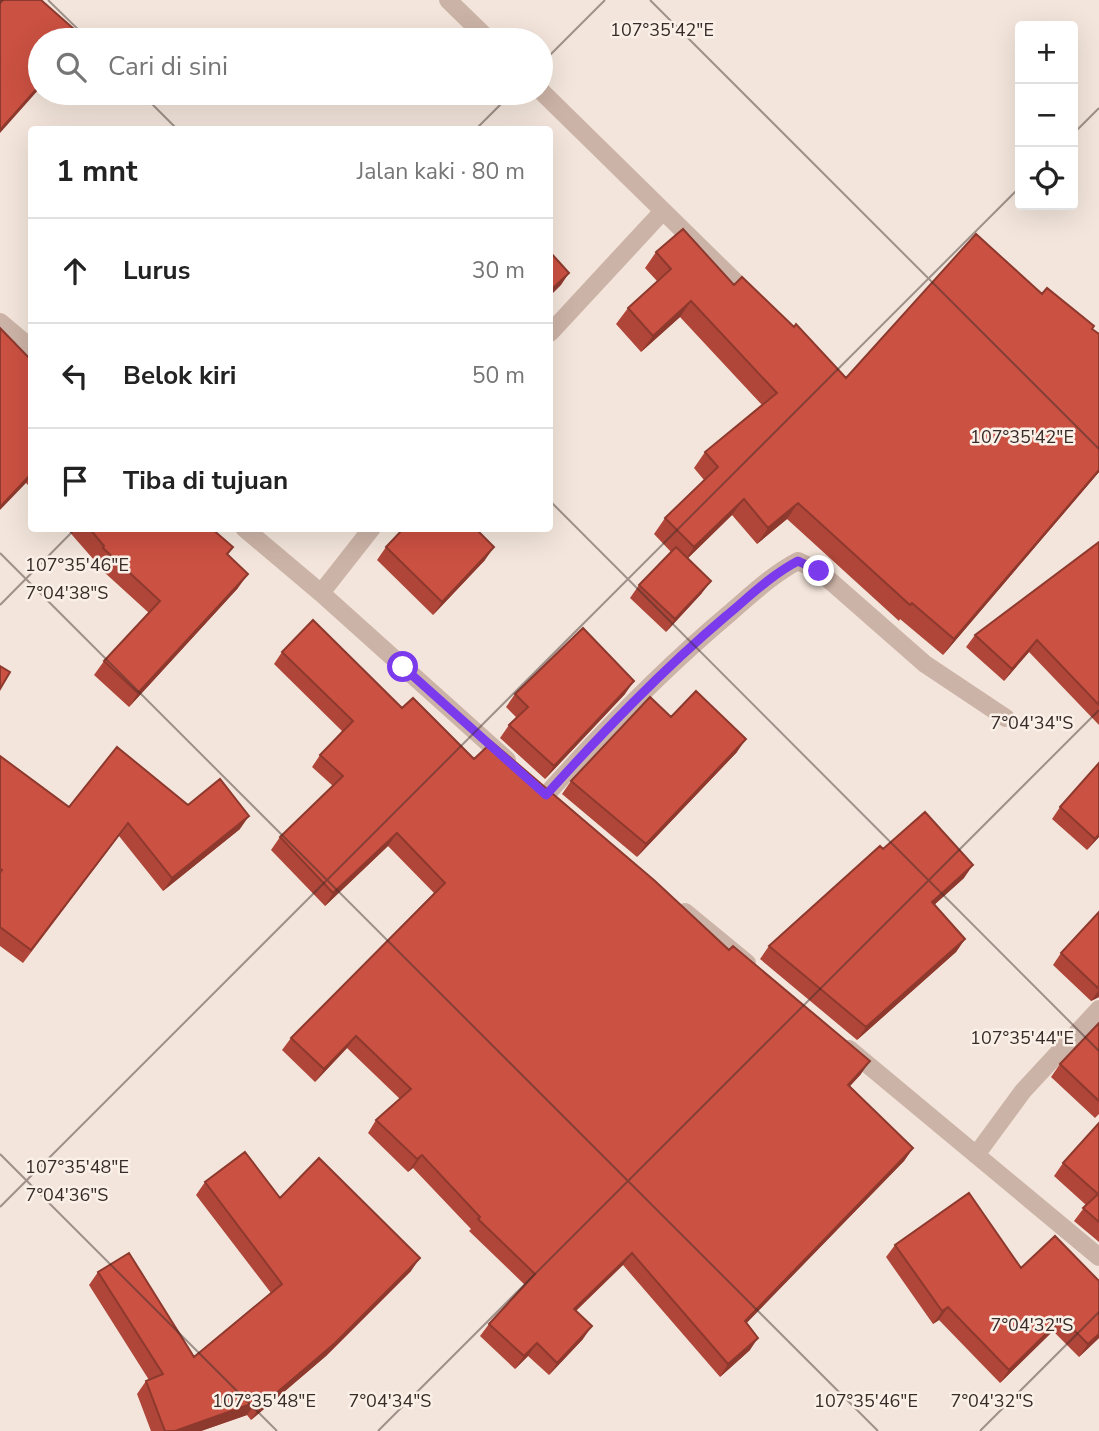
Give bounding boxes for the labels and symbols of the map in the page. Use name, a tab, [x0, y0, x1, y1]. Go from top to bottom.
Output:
text: 107°35'42"E	[610, 18, 714, 42]
text: 107°35'42"E	[970, 425, 1074, 449]
text: 107°35'46"E	[25, 553, 129, 577]
route end	[803, 555, 834, 586]
text: 7°04'38"S	[26, 581, 108, 605]
route start	[387, 651, 418, 682]
text: 7°04'34"S	[991, 711, 1073, 735]
text: 107°35'44"E	[970, 1026, 1074, 1050]
text: 107°35'48"E	[25, 1155, 129, 1179]
text: 7°04'36"S	[26, 1183, 108, 1207]
text: 7°04'32"S	[991, 1313, 1073, 1337]
text: 107°35'48"E	[212, 1389, 316, 1413]
text: 7°04'34"S	[349, 1389, 431, 1413]
text: 107°35'46"E	[814, 1389, 918, 1413]
text: 7°04'32"S	[951, 1389, 1033, 1413]

